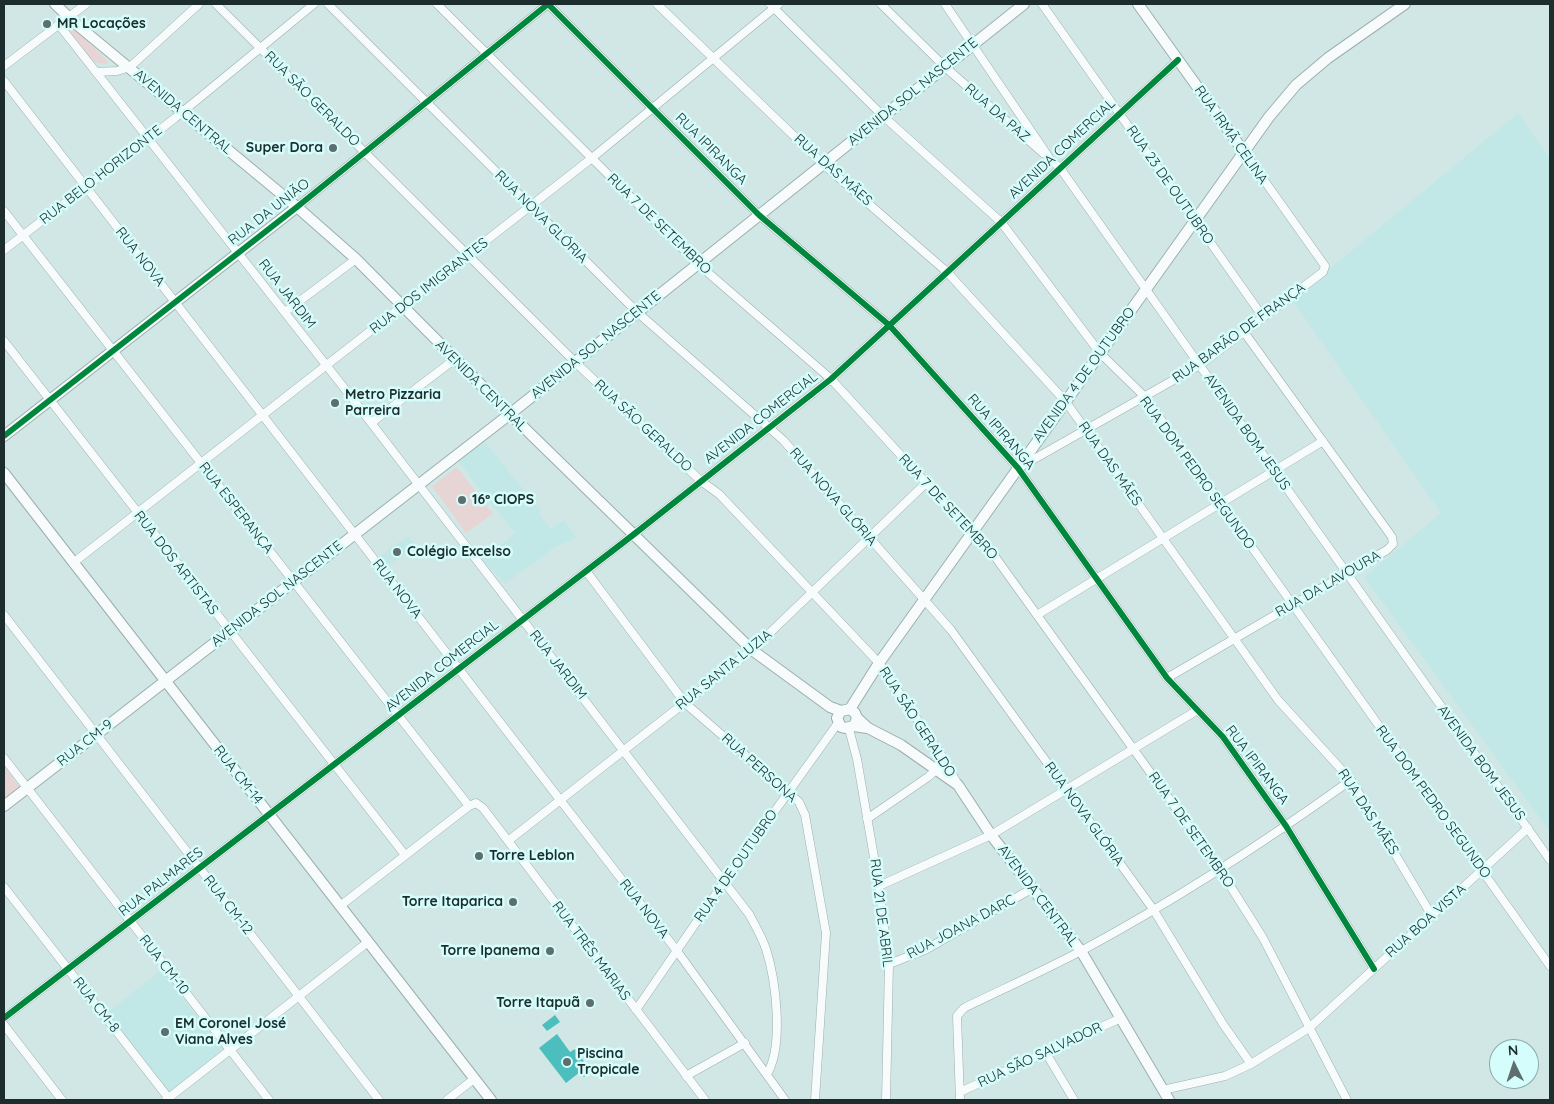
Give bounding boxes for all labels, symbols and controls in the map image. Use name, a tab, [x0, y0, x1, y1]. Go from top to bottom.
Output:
place label: MR Locações	[57, 16, 146, 32]
marker: MR Locações	[41, 18, 53, 30]
street label: AVENIDA SOL NASCENTE	[845, 34, 981, 150]
street label: RUA SÃO GERALDO	[261, 48, 363, 150]
street label: AVENIDA CENTRAL	[130, 66, 236, 158]
street label: RUA DA PAZ	[961, 80, 1033, 146]
street label: RUA IRMÃ CELINA	[1191, 82, 1271, 188]
street label: AVENIDA COMERCIAL	[1005, 95, 1119, 203]
street label: RUA IPIRANGA	[672, 110, 750, 188]
street label: RUA BELO HORIZONTE	[36, 122, 166, 228]
street label: RUA 23 DE OUTUBRO	[1123, 122, 1217, 248]
street label: RUA DAS MÃES	[791, 131, 875, 209]
place label: Super Dora	[246, 140, 323, 156]
marker: Super Dora	[327, 142, 339, 154]
street label: RUA NOVA GLÓRIA	[491, 167, 591, 267]
street label: RUA 7 DE SETEMBRO	[604, 170, 714, 278]
street label: RUA DA UNIÃO	[225, 175, 313, 249]
street label: RUA NOVA	[112, 224, 168, 290]
street label: RUA DOS IMIGRANTES	[366, 235, 492, 337]
street label: RUA JARDIM	[255, 256, 319, 332]
street label: RUA BARÃO DE FRANÇA	[1169, 279, 1309, 387]
street label: AVENIDA SOL NASCENTE	[528, 287, 664, 403]
street label: AVENIDA 4 DE OUTUBRO	[1029, 304, 1139, 446]
street label: AVENIDA CENTRAL	[431, 336, 531, 436]
street label: AVENIDA COMERCIAL	[701, 368, 821, 468]
street label: AVENIDA BOM JESUS	[1200, 371, 1294, 493]
street label: RUA SÃO GERALDO	[591, 376, 695, 476]
place label: Metro Pizzaria Parreira	[345, 387, 441, 420]
street label: RUA IPIRANGA	[964, 391, 1038, 473]
street label: RUA DOM PEDRO SEGUNDO	[1136, 393, 1258, 553]
marker: Metro Pizzaria Parreira	[329, 397, 341, 409]
street label: RUA DAS MÃES	[1075, 419, 1145, 509]
street label: RUA NOVA GLÓRIA	[786, 445, 880, 549]
street label: RUA 7 DE SETEMBRO	[895, 451, 1001, 563]
street label: RUA ESPERANÇA	[195, 459, 277, 557]
place label: 16º CIOPS	[472, 492, 534, 508]
marker: 16º CIOPS	[456, 494, 468, 506]
street label: RUA DOS ARTISTAS	[130, 508, 222, 618]
street label: AVENIDA SOL NASCENTE	[208, 537, 346, 651]
place label: Colégio Excelso	[407, 544, 511, 560]
marker: Colégio Excelso	[391, 546, 403, 558]
street label: RUA DA LAVOURA	[1273, 547, 1383, 621]
street label: RUA NOVA	[369, 556, 425, 622]
street label: AVENIDA COMERCIAL	[382, 616, 502, 716]
street label: RUA SANTA LUZIA	[673, 626, 775, 714]
street label: RUA JARDIM	[526, 627, 590, 703]
street label: RUA SÃO GERALDO	[875, 664, 959, 780]
street label: AVENIDA BOM JESUS	[1434, 702, 1528, 824]
street label: RUA CM-9	[54, 716, 116, 770]
street label: RUA IPIRANGA	[1222, 722, 1292, 808]
street label: RUA DOM PEDRO SEGUNDO	[1372, 722, 1494, 882]
street label: RUA PERSONA	[718, 730, 800, 806]
street label: RUA CM-14	[210, 742, 266, 808]
street label: RUA NOVA GLÓRIA	[1041, 759, 1127, 869]
street label: RUA DAS MÃES	[1334, 766, 1402, 858]
street label: RUA 7 DE SETEMBRO	[1145, 769, 1237, 891]
street label: RUA 4 DE OUTUBRO	[691, 807, 781, 925]
street label: AVENIDA CENTRAL	[994, 842, 1082, 950]
street label: RUA PALMARES	[116, 844, 206, 920]
place label: Torre Leblon	[489, 848, 574, 864]
marker: Torre Leblon	[473, 850, 485, 862]
street label: RUA 21 DE ABRIL	[866, 858, 896, 968]
street label: RUA CM-12	[200, 872, 256, 938]
street label: RUA NOVA	[616, 876, 672, 942]
street label: RUA BOA VISTA	[1382, 881, 1470, 961]
street label: RUA JOANA DARC	[904, 891, 1018, 963]
place label: Torre Itaparica	[402, 894, 503, 910]
marker: Torre Itaparica	[507, 896, 519, 908]
street label: RUA TRÊS MARIAS	[548, 898, 634, 1004]
street label: RUA CM-10	[136, 932, 192, 998]
place label: Torre Ipanema	[440, 943, 540, 959]
marker: Torre Ipanema	[544, 945, 556, 957]
street label: RUA CM-8	[69, 974, 123, 1036]
place label: Torre Itapuã	[496, 995, 580, 1011]
marker: Torre Itapuã	[584, 997, 596, 1009]
place label: EM Coronel José Viana Alves	[175, 1016, 286, 1048]
street label: RUA SÃO SALVADOR	[975, 1019, 1105, 1091]
marker: EM Coronel José Viana Alves	[159, 1026, 171, 1038]
north arrow	[1489, 1039, 1539, 1089]
text: N	[1507, 1041, 1519, 1059]
place label: Piscina Tropicale	[577, 1046, 639, 1078]
marker: Piscina Tropicale	[561, 1056, 573, 1068]

